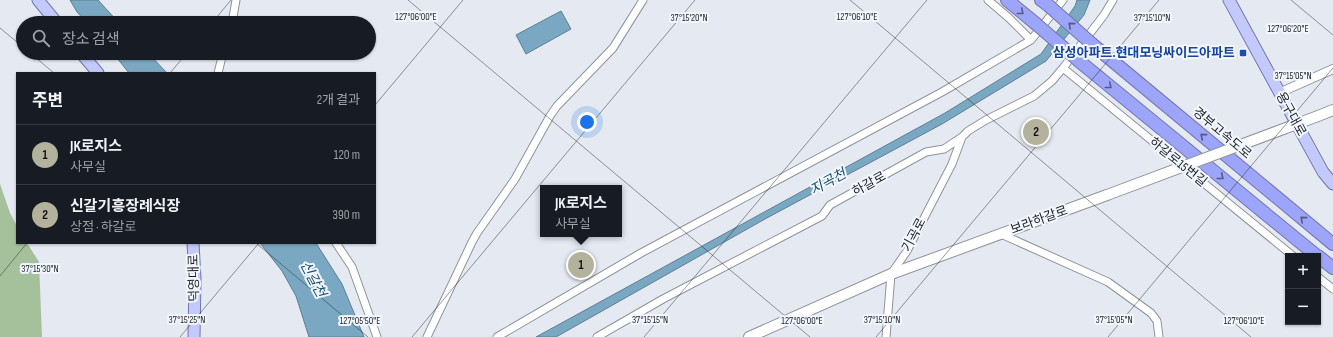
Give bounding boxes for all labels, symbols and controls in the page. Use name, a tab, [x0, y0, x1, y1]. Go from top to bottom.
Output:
one-way arrow	[1016, 7, 1023, 14]
text: 127°06'00"E	[395, 11, 437, 23]
text: 127°06'10"E	[837, 11, 877, 23]
text: 37°15'20"N	[670, 12, 708, 24]
text: 37°15'10"N	[1134, 12, 1170, 24]
search box	[16, 16, 376, 60]
one-way arrow	[1068, 23, 1075, 30]
text: 127°06'20"E	[1267, 23, 1309, 35]
icon: search	[30, 27, 52, 49]
text: 장소 검색	[62, 30, 120, 49]
place label: 삼성아파트.현대모닝싸이드아파트	[1053, 45, 1235, 61]
marker: 삼성아파트.현대모닝싸이드아파트	[1238, 48, 1248, 58]
text: 37°15'05"N	[1274, 70, 1312, 82]
one-way arrow	[1105, 82, 1112, 89]
street label: 용구대로	[1272, 89, 1310, 139]
text: 주변	[32, 91, 63, 111]
text: 2개 결과	[317, 92, 360, 108]
street label: 경부고속도로	[1189, 104, 1255, 162]
your location	[577, 112, 597, 132]
pin: 2	[1023, 117, 1049, 147]
one-way arrow	[1201, 133, 1208, 140]
street label: 하갈로15번길	[1146, 134, 1210, 190]
text: JK로지스	[70, 137, 122, 156]
text: 1	[42, 147, 48, 163]
text: 120 m	[334, 147, 360, 163]
text: 사무실	[70, 159, 106, 175]
water label: 지곡천	[807, 165, 850, 199]
street label: 하갈로	[849, 168, 889, 200]
one-way arrow	[1216, 173, 1223, 180]
popup	[540, 185, 622, 237]
text: JK로지스	[555, 194, 607, 213]
text: 신갈기흥장례식장	[70, 197, 180, 216]
street label: 보라하갈로	[1008, 202, 1070, 238]
text: 2	[42, 207, 48, 223]
text: 390 m	[333, 207, 360, 223]
street label: 기곡로	[899, 215, 930, 255]
text: 사무실	[555, 216, 591, 232]
one-way arrow	[1301, 216, 1308, 223]
text: 상점 · 하갈로	[70, 219, 137, 235]
pin: 1	[568, 250, 594, 280]
map controls	[1285, 253, 1321, 325]
button: +	[1285, 253, 1321, 289]
street label: 덕영대로	[186, 254, 202, 302]
water label: 신갈천	[296, 258, 330, 301]
text: 37°15'30"N	[21, 263, 59, 275]
button: −	[1285, 289, 1321, 325]
text: 37°15'25"N	[169, 314, 205, 326]
text: 37°15'15"N	[632, 314, 668, 326]
text: 37°15'10"N	[864, 314, 900, 326]
text: 37°15'05"N	[1095, 314, 1133, 326]
text: 127°05'50"E	[340, 315, 380, 327]
text: 127°06'00"E	[781, 315, 823, 327]
text: 127°06'10"E	[1224, 315, 1264, 327]

